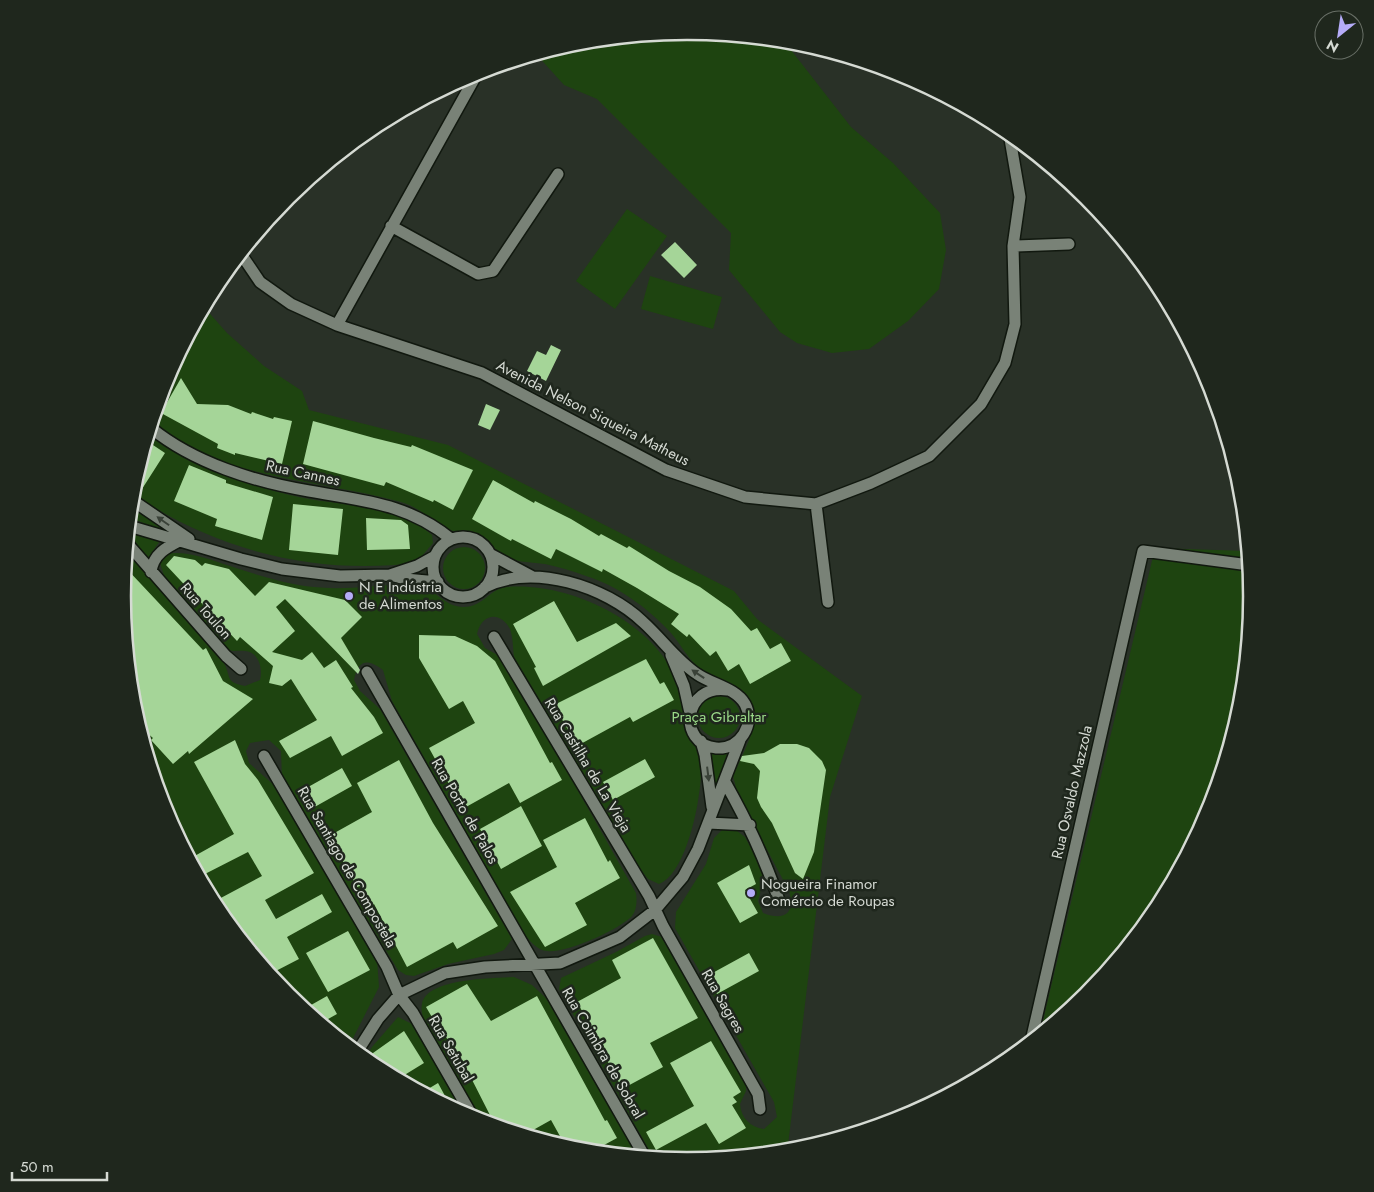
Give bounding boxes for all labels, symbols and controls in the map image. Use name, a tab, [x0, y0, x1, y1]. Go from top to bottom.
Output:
north arrow	[1314, 10, 1364, 60]
text: N	[1323, 35, 1342, 58]
street label: Avenida Nelson Siqueira Matheus	[493, 355, 693, 471]
street label: Rua Cannes	[264, 454, 342, 492]
one-way arrow	[157, 516, 170, 526]
place label: N E Indústria de Alimentos	[359, 576, 442, 615]
street label: Rua Toulon	[175, 578, 237, 644]
marker: N E Indústria de Alimentos	[343, 590, 355, 602]
one-way arrow	[691, 669, 704, 679]
street label: Rua Castilha de La Vieja	[539, 693, 637, 837]
park label: Praça Gibraltar	[671, 706, 767, 728]
street label: Rua Osvaldo Mazzola	[1046, 723, 1098, 861]
street label: Rua Porto de Palos	[426, 754, 504, 868]
one-way arrow	[704, 766, 712, 782]
street label: Rua Santiago de Compostela	[292, 782, 402, 952]
place label: Nogueira Finamor Comércio de Roupas	[761, 873, 895, 912]
marker: Nogueira Finamor Comércio de Roupas	[745, 887, 757, 899]
street label: Rua Sagres	[696, 965, 750, 1037]
street label: Rua Coimbra de Sobral	[556, 983, 650, 1123]
street label: Rua Setubal	[423, 1011, 479, 1087]
scale bar	[12, 1150, 108, 1182]
text: 50 m	[20, 1156, 54, 1178]

